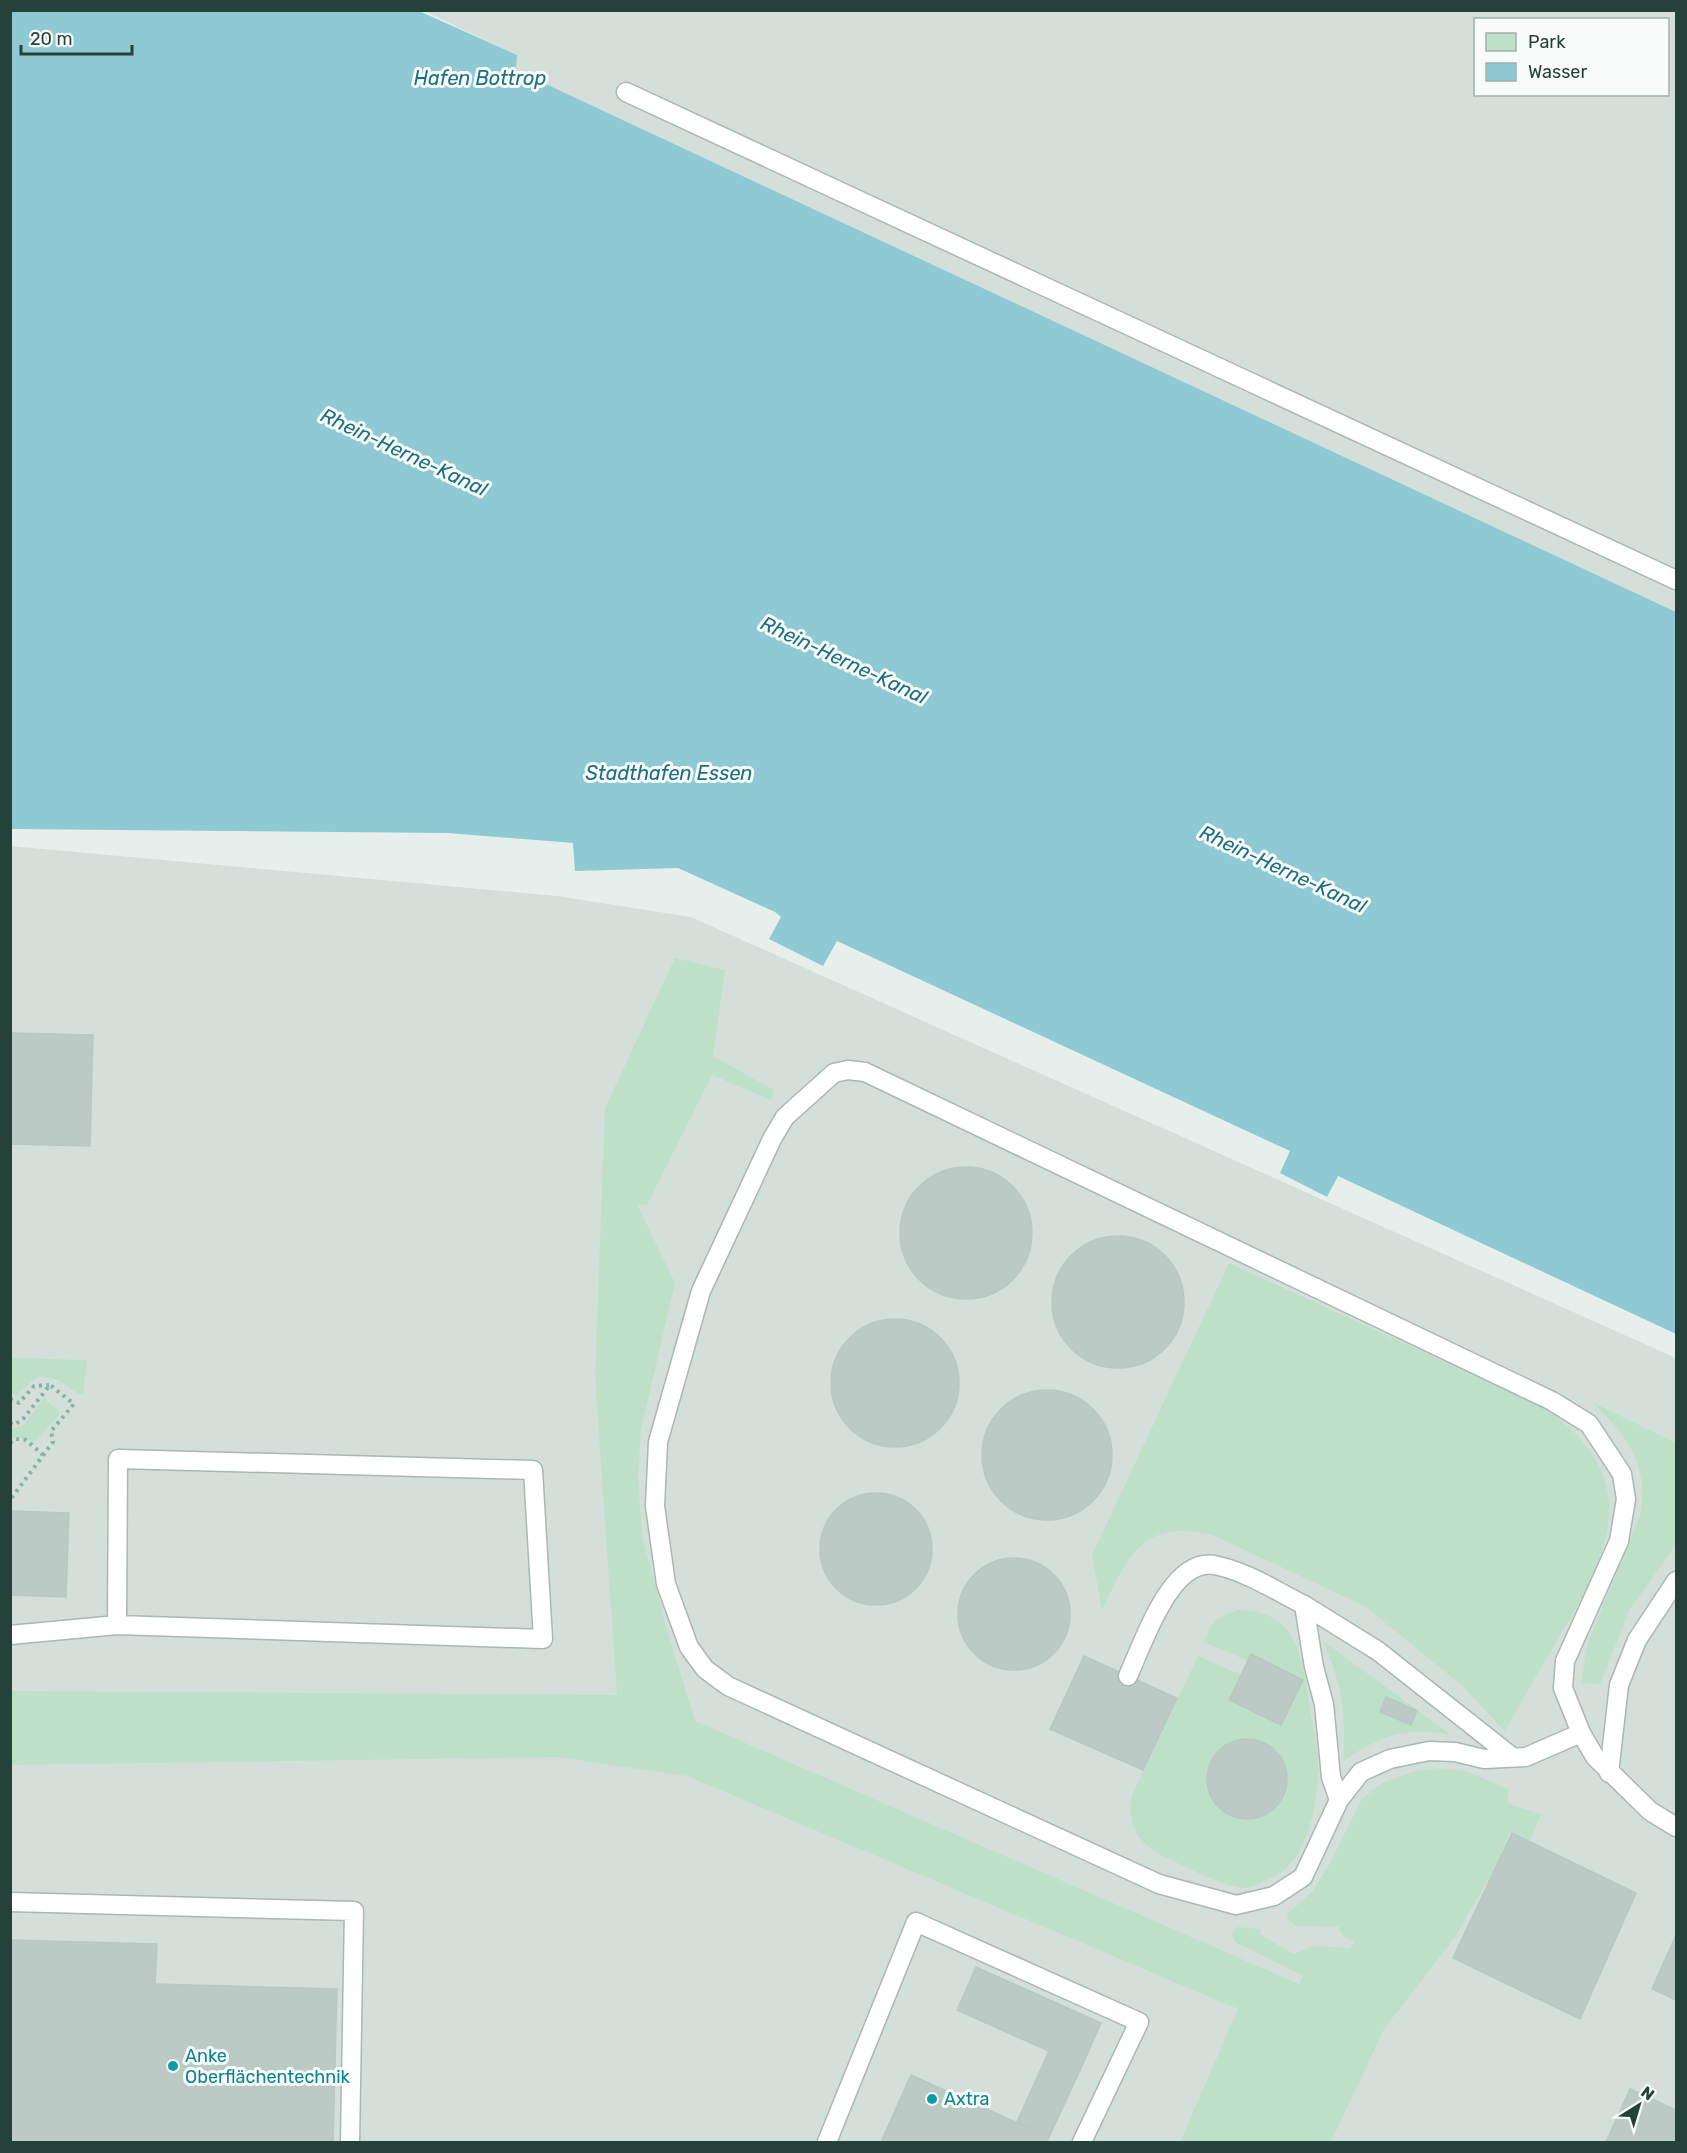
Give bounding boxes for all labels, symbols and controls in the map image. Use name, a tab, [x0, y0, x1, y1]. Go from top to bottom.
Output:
scale bar	[21, 18, 132, 56]
legend	[1474, 18, 1669, 96]
text: 20 m	[30, 28, 72, 50]
text: Park	[1528, 31, 1566, 53]
text: Wasser	[1528, 61, 1587, 83]
water label: Hafen Bottrop	[414, 66, 546, 90]
water label: Rhein-Herne-Kanal	[317, 403, 492, 502]
water label: Rhein-Herne-Kanal	[757, 611, 932, 710]
water label: Stadthafen Essen	[586, 761, 752, 785]
water label: Rhein-Herne-Kanal	[1196, 820, 1371, 919]
place label: Anke Oberflächentechnik	[185, 2045, 351, 2088]
marker: Anke Oberflächentechnik	[166, 2059, 180, 2073]
north arrow	[1609, 2075, 1669, 2135]
text: N	[1637, 2082, 1658, 2104]
place label: Axtra	[944, 2088, 989, 2110]
marker: Axtra	[925, 2092, 939, 2106]

